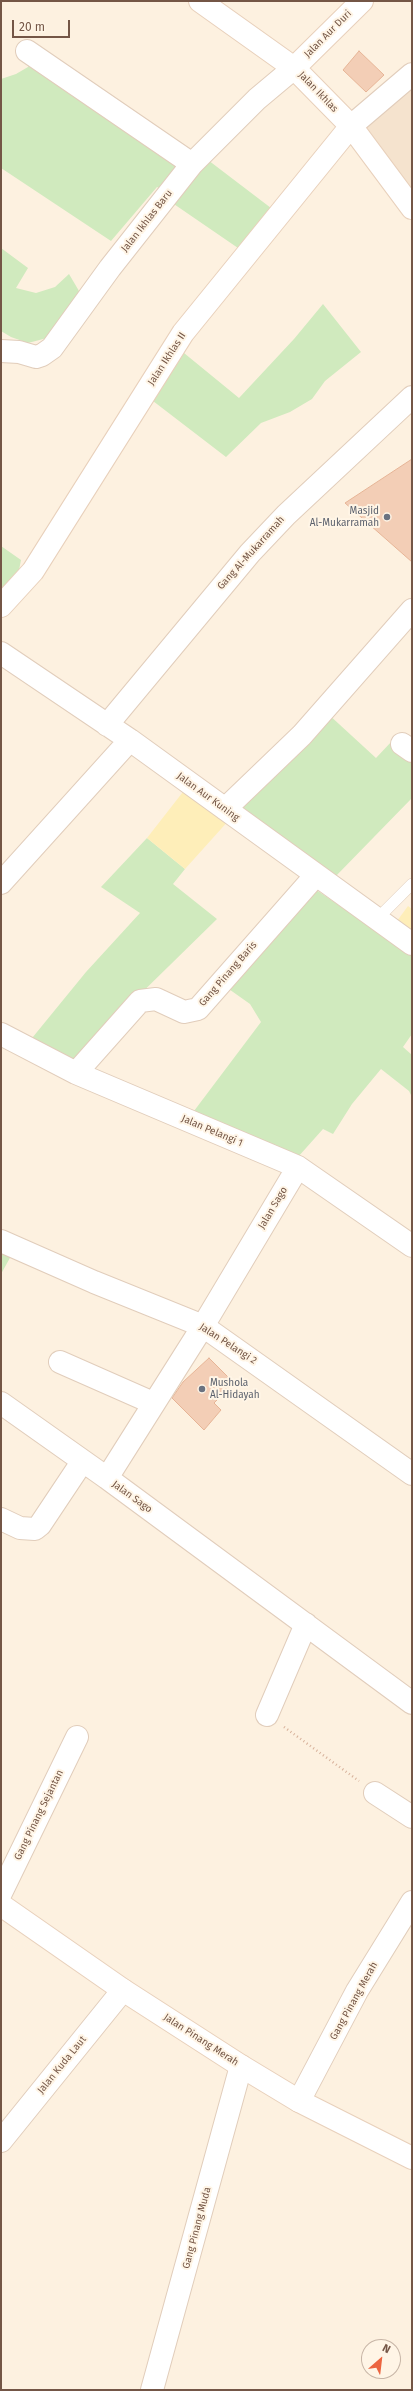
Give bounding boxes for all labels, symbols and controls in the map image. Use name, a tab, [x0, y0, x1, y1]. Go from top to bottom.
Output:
street label: Jalan Aur Duri	[302, 8, 354, 60]
scale bar	[14, 12, 72, 38]
text: 20 m	[19, 20, 45, 34]
street label: Jalan Ikhlas	[296, 69, 340, 115]
street label: Jalan Ikhlas Baru	[119, 187, 175, 255]
street label: Jalan Ikhlas II	[145, 330, 189, 388]
place label: Masjid Al-Mukarramah	[310, 505, 379, 528]
marker: Masjid Al-Mukarramah	[382, 512, 392, 522]
street label: Gang Al-Mukarramah	[215, 514, 287, 592]
street label: Jalan Aur Kuning	[174, 770, 242, 824]
street label: Gang Pinang Baris	[197, 939, 259, 1009]
street label: Jalan Pelangi 1	[180, 1113, 244, 1149]
street label: Jalan Sago	[256, 1185, 290, 1231]
street label: Jalan Pelangi 2	[197, 1321, 259, 1367]
place label: Mushola Al-Hidayah	[210, 1377, 260, 1400]
marker: Mushola Al-Hidayah	[197, 1384, 207, 1394]
street label: Jalan Sago	[110, 1478, 154, 1516]
street label: Gang Pinang Sejantan	[12, 1768, 66, 1862]
street label: Gang Pinang Merah	[328, 1960, 380, 2042]
street label: Jalan Pinang Merah	[161, 2011, 241, 2069]
street label: Jalan Kuda Laut	[35, 2034, 89, 2096]
street label: Gang Pinang Muda	[180, 2186, 214, 2270]
north arrow	[361, 2339, 401, 2379]
text: N	[380, 2341, 393, 2356]

